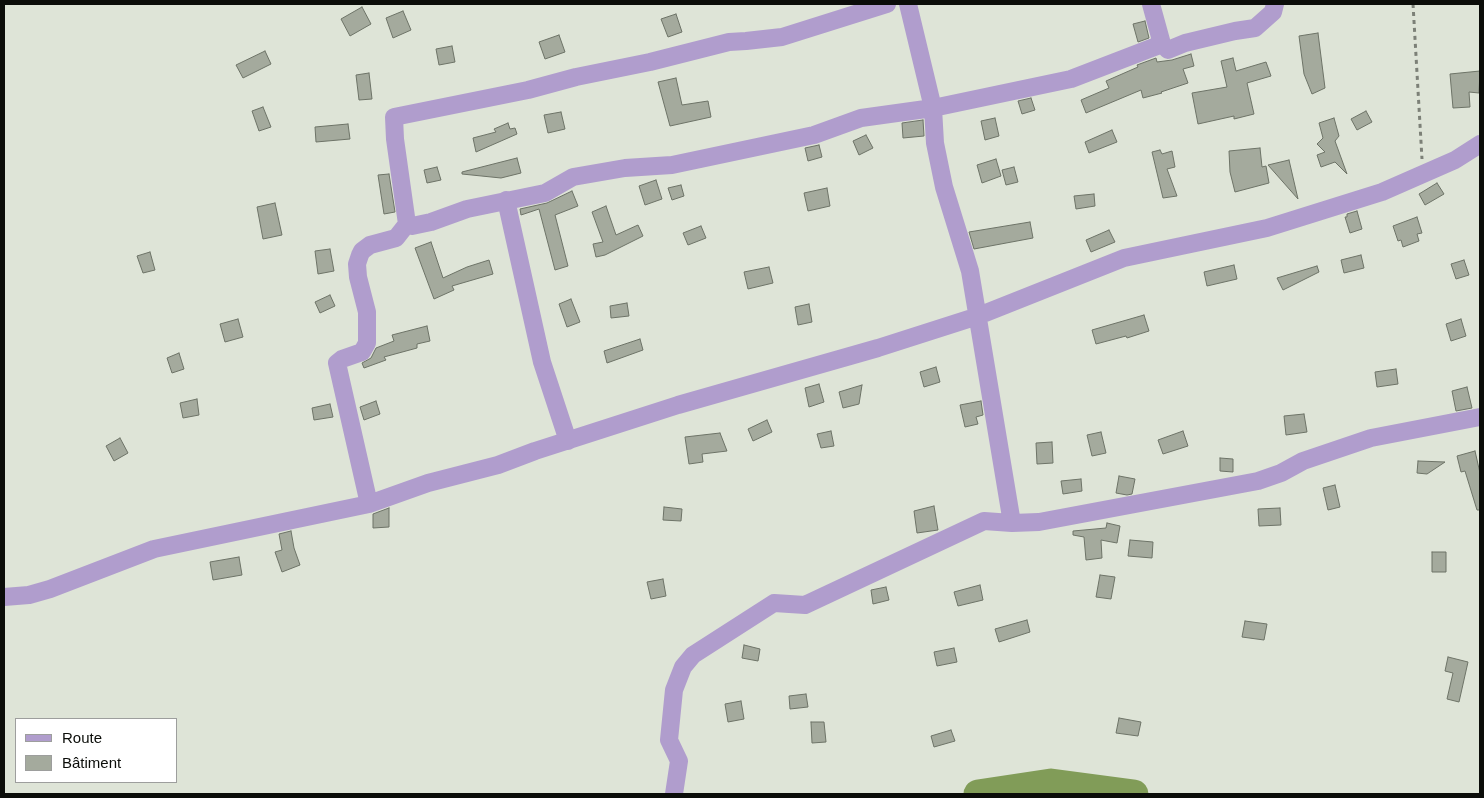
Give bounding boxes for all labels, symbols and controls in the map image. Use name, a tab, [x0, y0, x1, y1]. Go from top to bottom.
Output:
legend	[15, 718, 178, 783]
text: Route	[62, 729, 102, 746]
text: Bâtiment	[62, 754, 121, 771]

